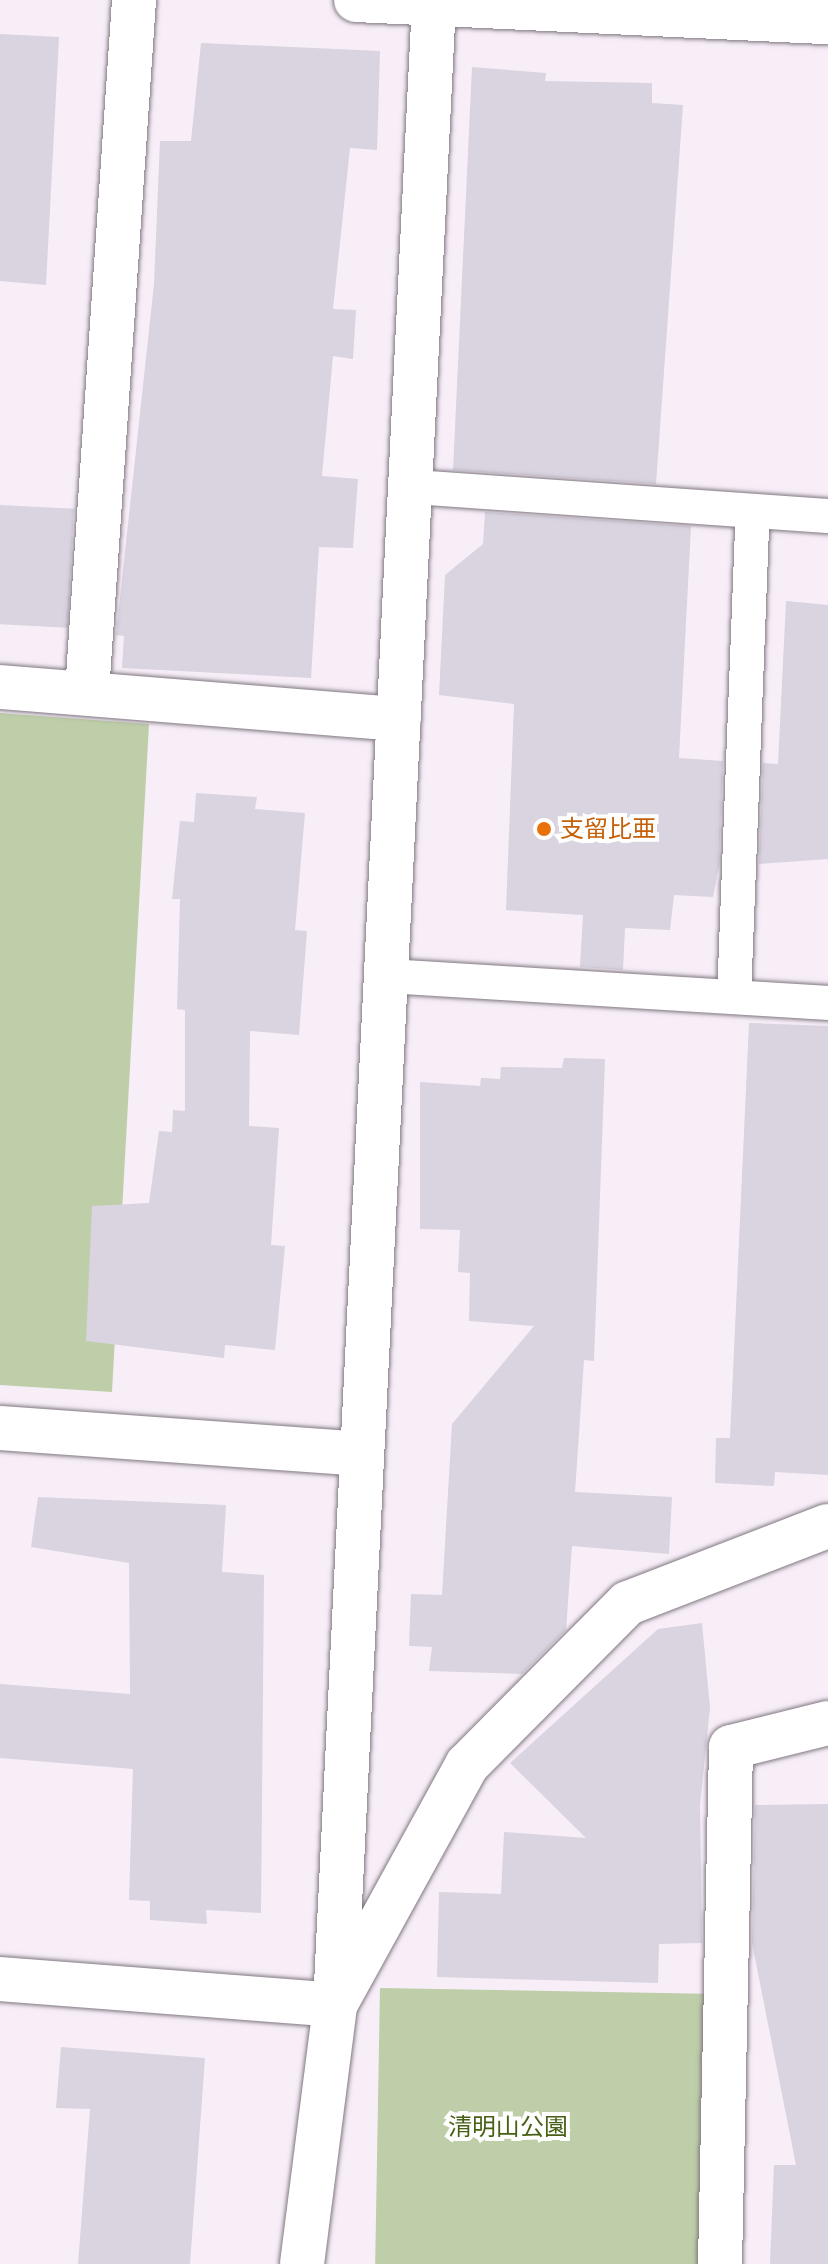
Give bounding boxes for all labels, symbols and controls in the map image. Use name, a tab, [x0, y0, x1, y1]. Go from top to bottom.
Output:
place label: 支留比亜	[560, 815, 656, 843]
marker: 支留比亜	[535, 820, 553, 838]
park label: 清明山公園	[448, 2113, 568, 2141]

